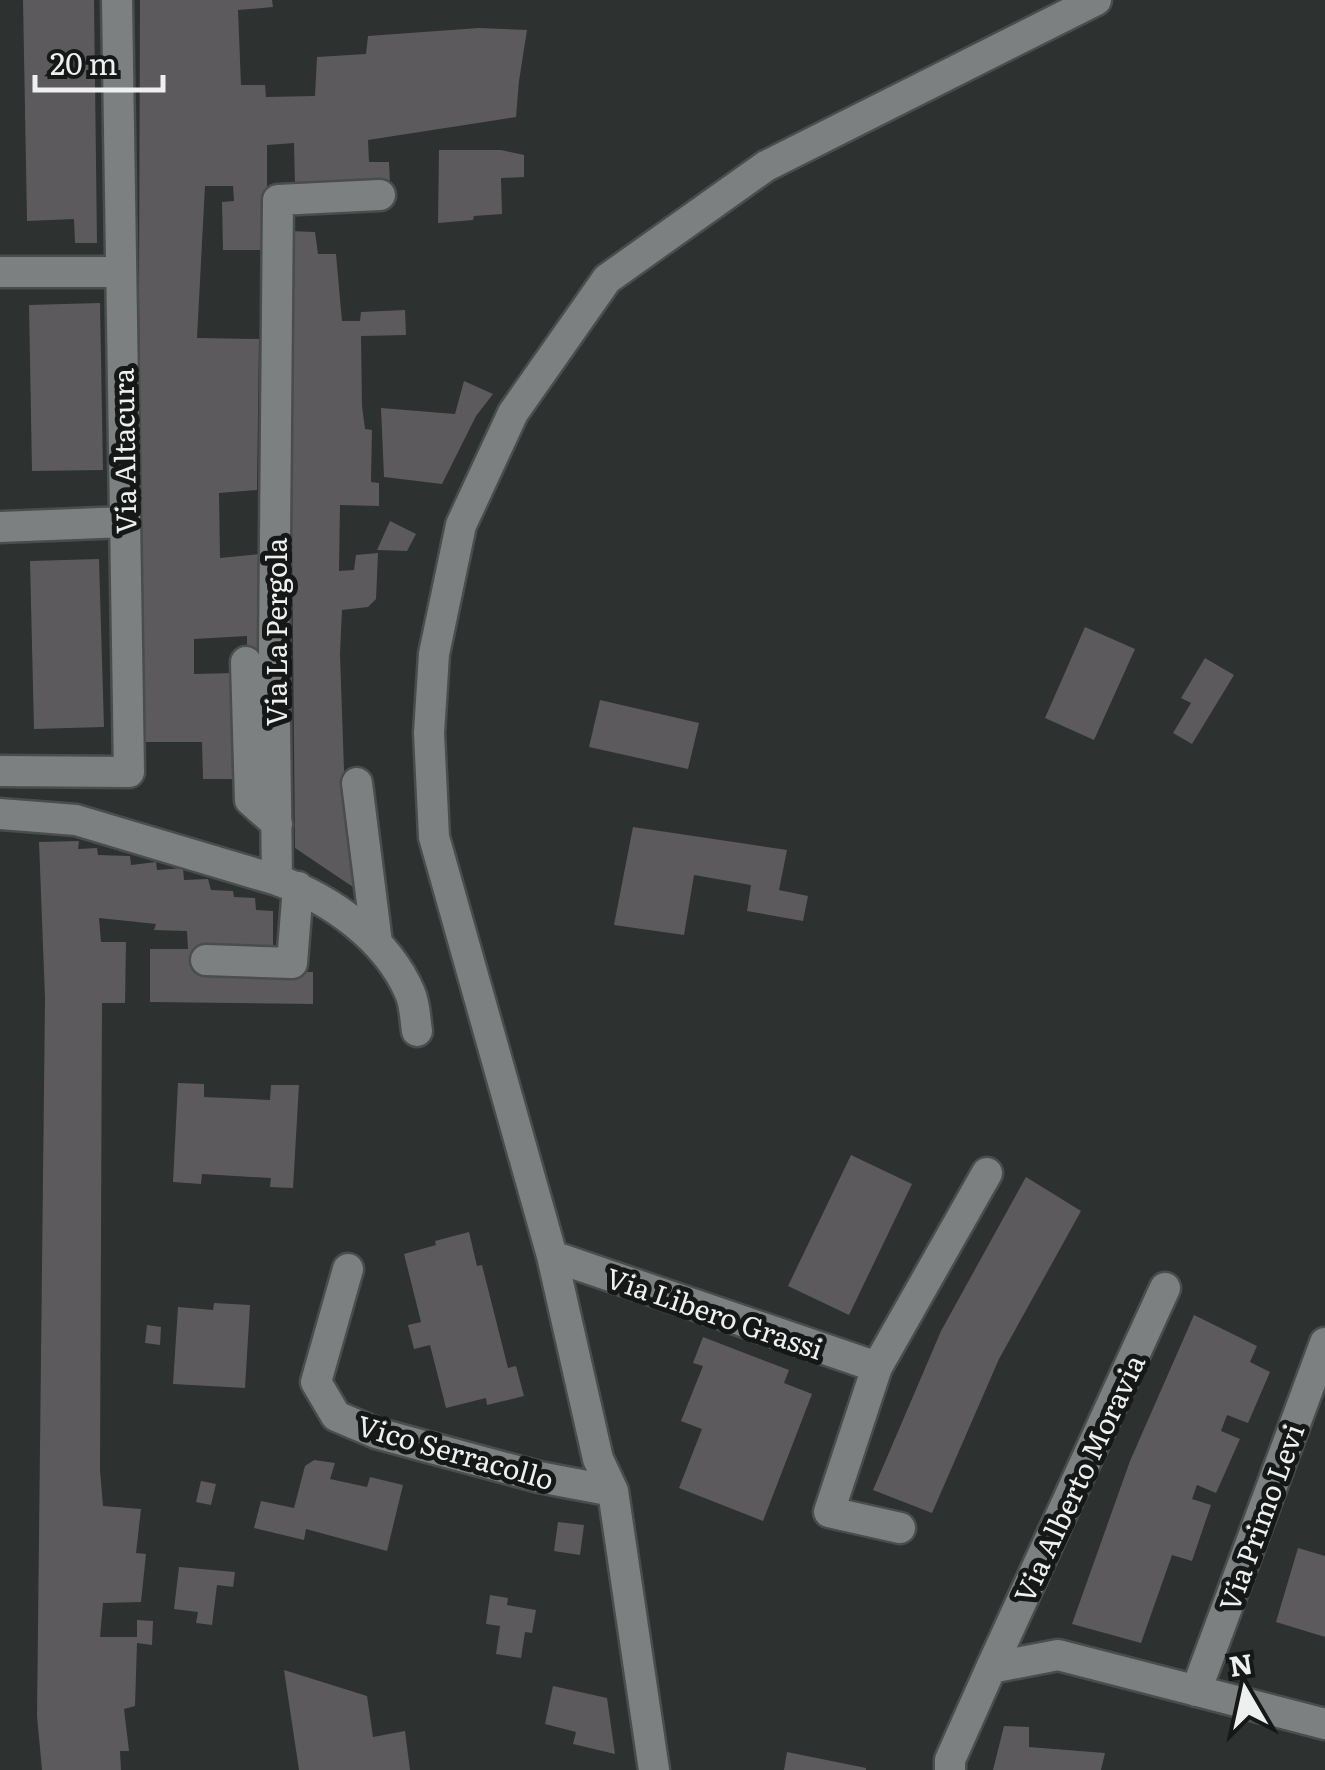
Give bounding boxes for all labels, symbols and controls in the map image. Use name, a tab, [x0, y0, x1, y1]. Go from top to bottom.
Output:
scale bar	[35, 30, 162, 92]
text: 20 m	[50, 40, 118, 84]
street label: Via Altacura	[101, 368, 145, 534]
street label: Via La Pergola	[254, 538, 296, 726]
street label: Via Libero Grassi	[601, 1255, 829, 1369]
street label: Via Alberto Moravia	[1002, 1347, 1154, 1609]
street label: Vico Serracollo	[353, 1403, 559, 1499]
street label: Via Primo Levi	[1207, 1417, 1313, 1617]
north arrow	[1195, 1640, 1295, 1740]
text: N	[1226, 1641, 1256, 1686]

